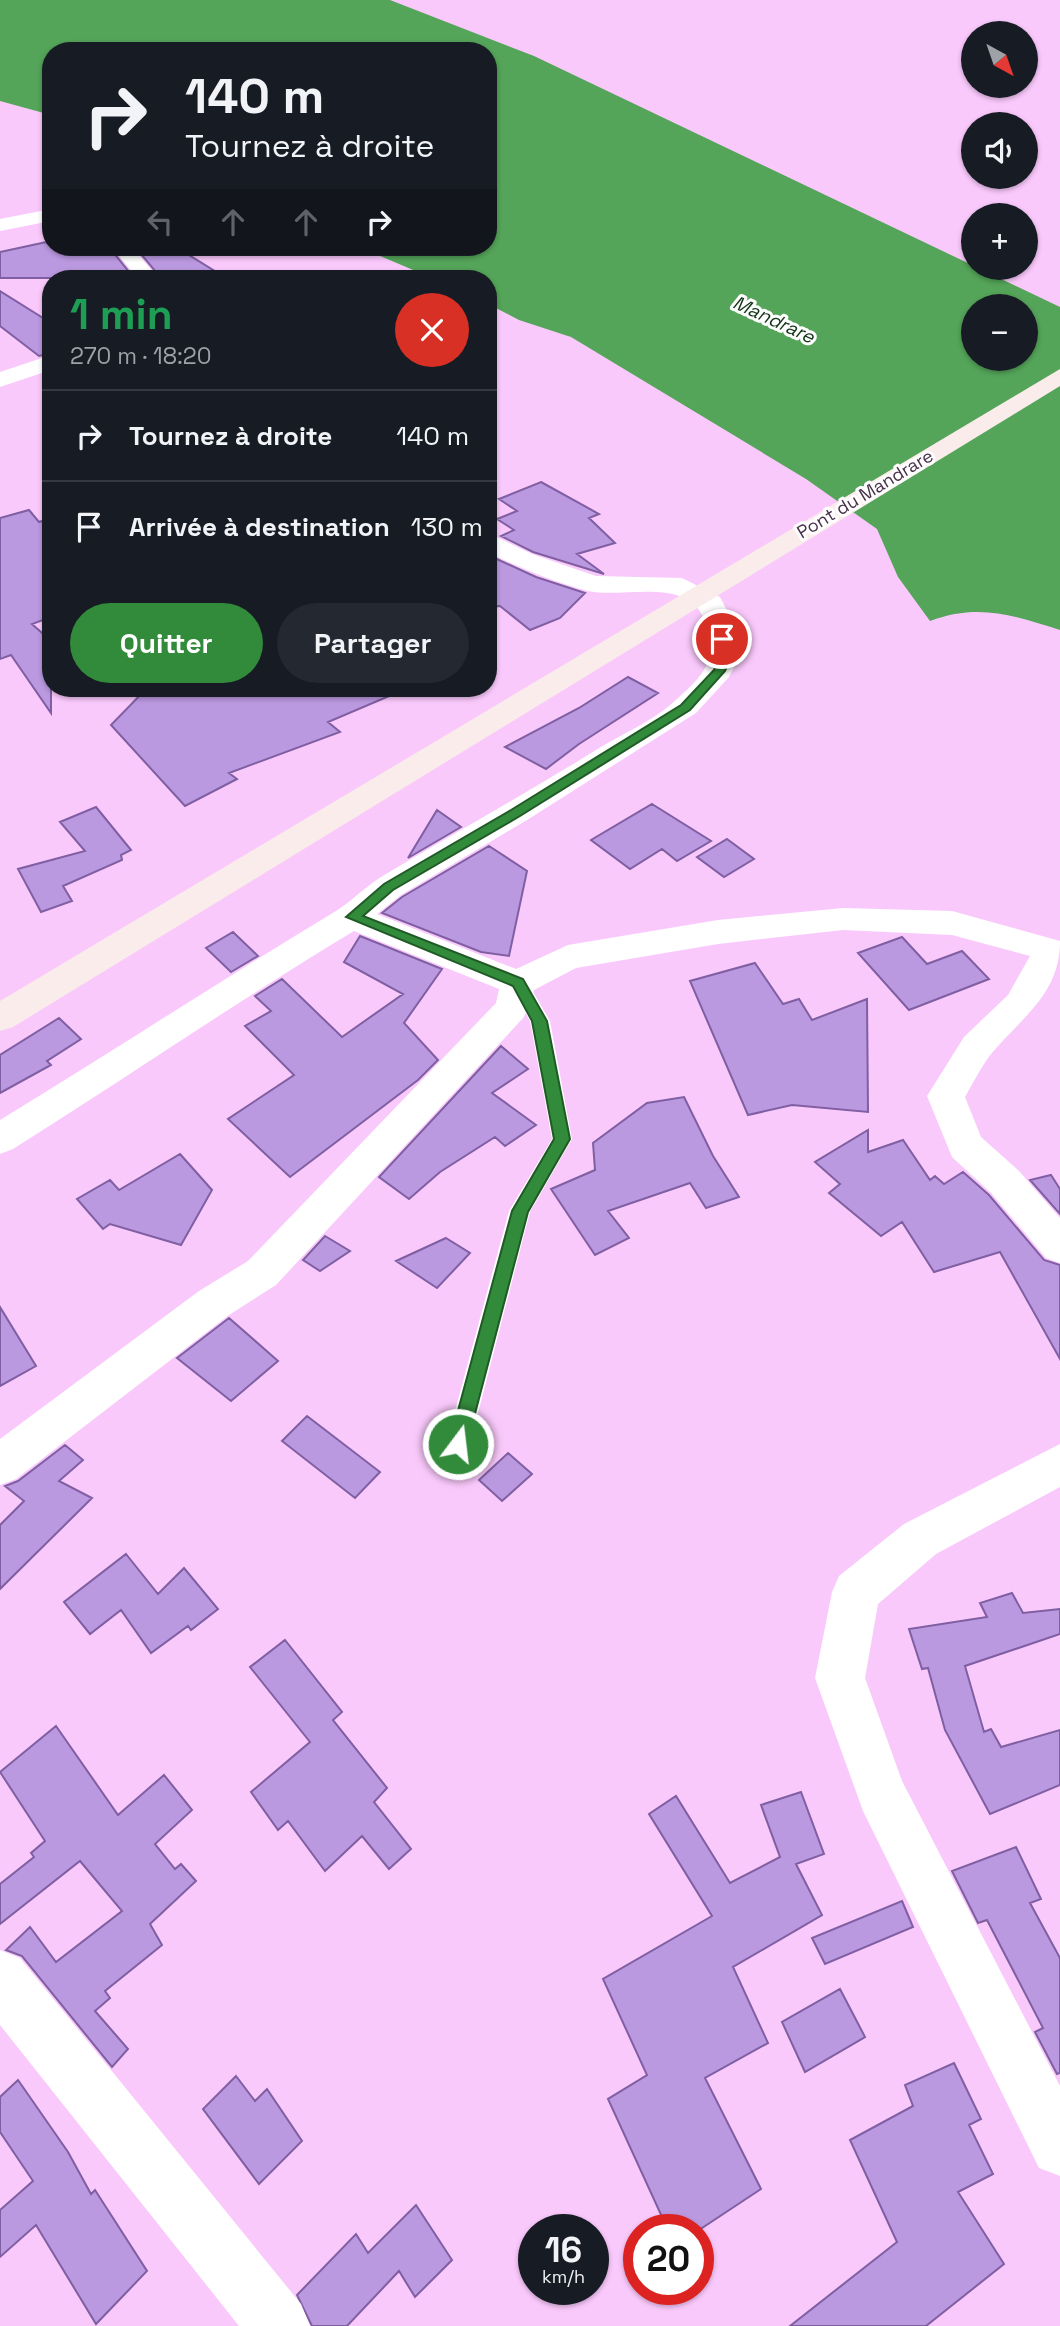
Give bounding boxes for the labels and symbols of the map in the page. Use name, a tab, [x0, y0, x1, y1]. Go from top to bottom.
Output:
north arrow	[961, 21, 1038, 98]
water label: Mandrare	[729, 290, 819, 350]
street label: Pont du Mandrare	[792, 444, 937, 543]
pin	[692, 609, 752, 669]
position arrow	[421, 1407, 495, 1481]
speed limit sign: 20	[623, 2214, 714, 2305]

